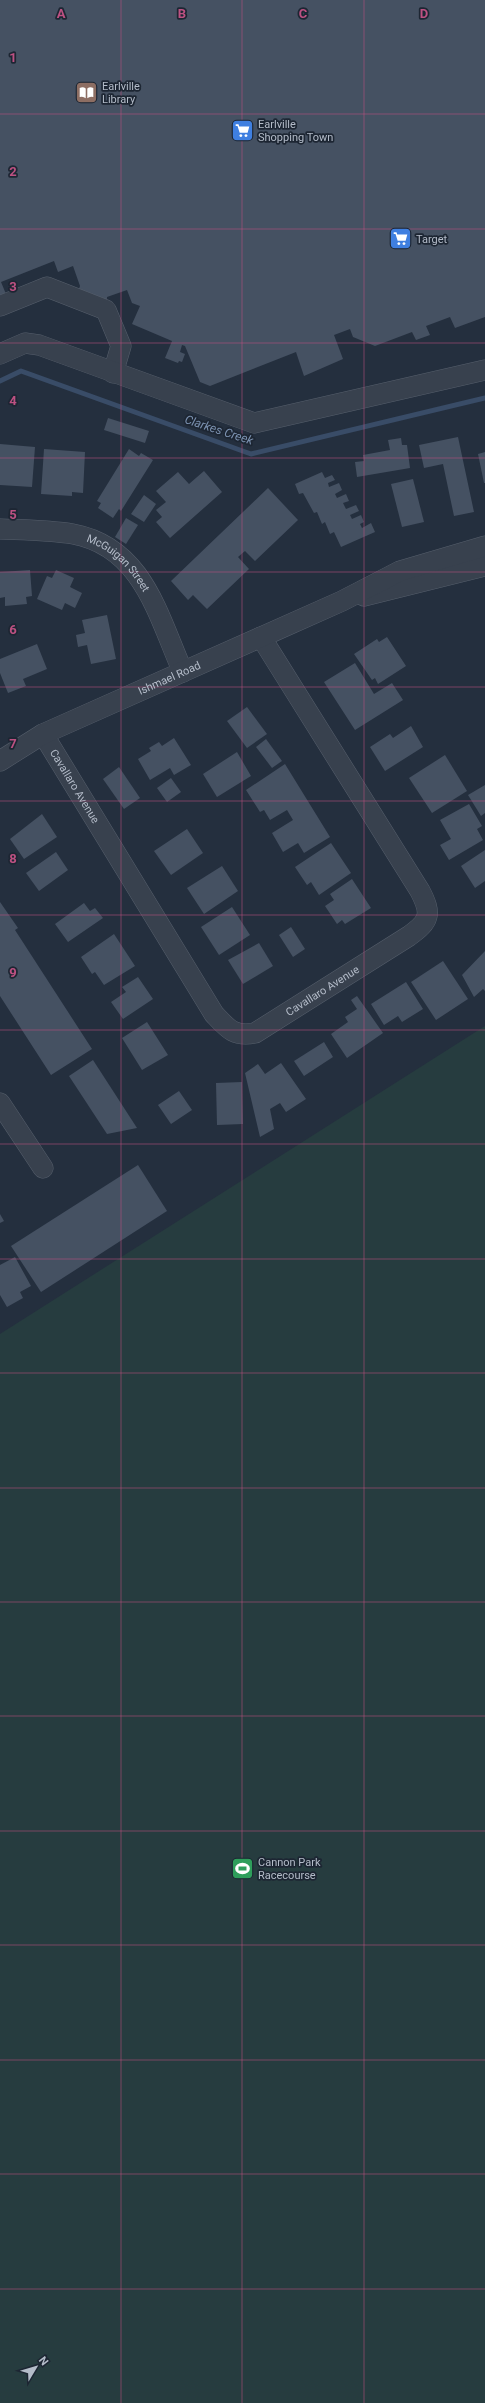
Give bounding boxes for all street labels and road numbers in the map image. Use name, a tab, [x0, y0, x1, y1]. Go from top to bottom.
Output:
street label: McGuigan Street	[85, 532, 153, 594]
street label: Ishmael Road	[136, 658, 203, 697]
street label: Cavallaro Avenue	[47, 747, 102, 826]
street label: Cavallaro Avenue	[283, 962, 362, 1019]

